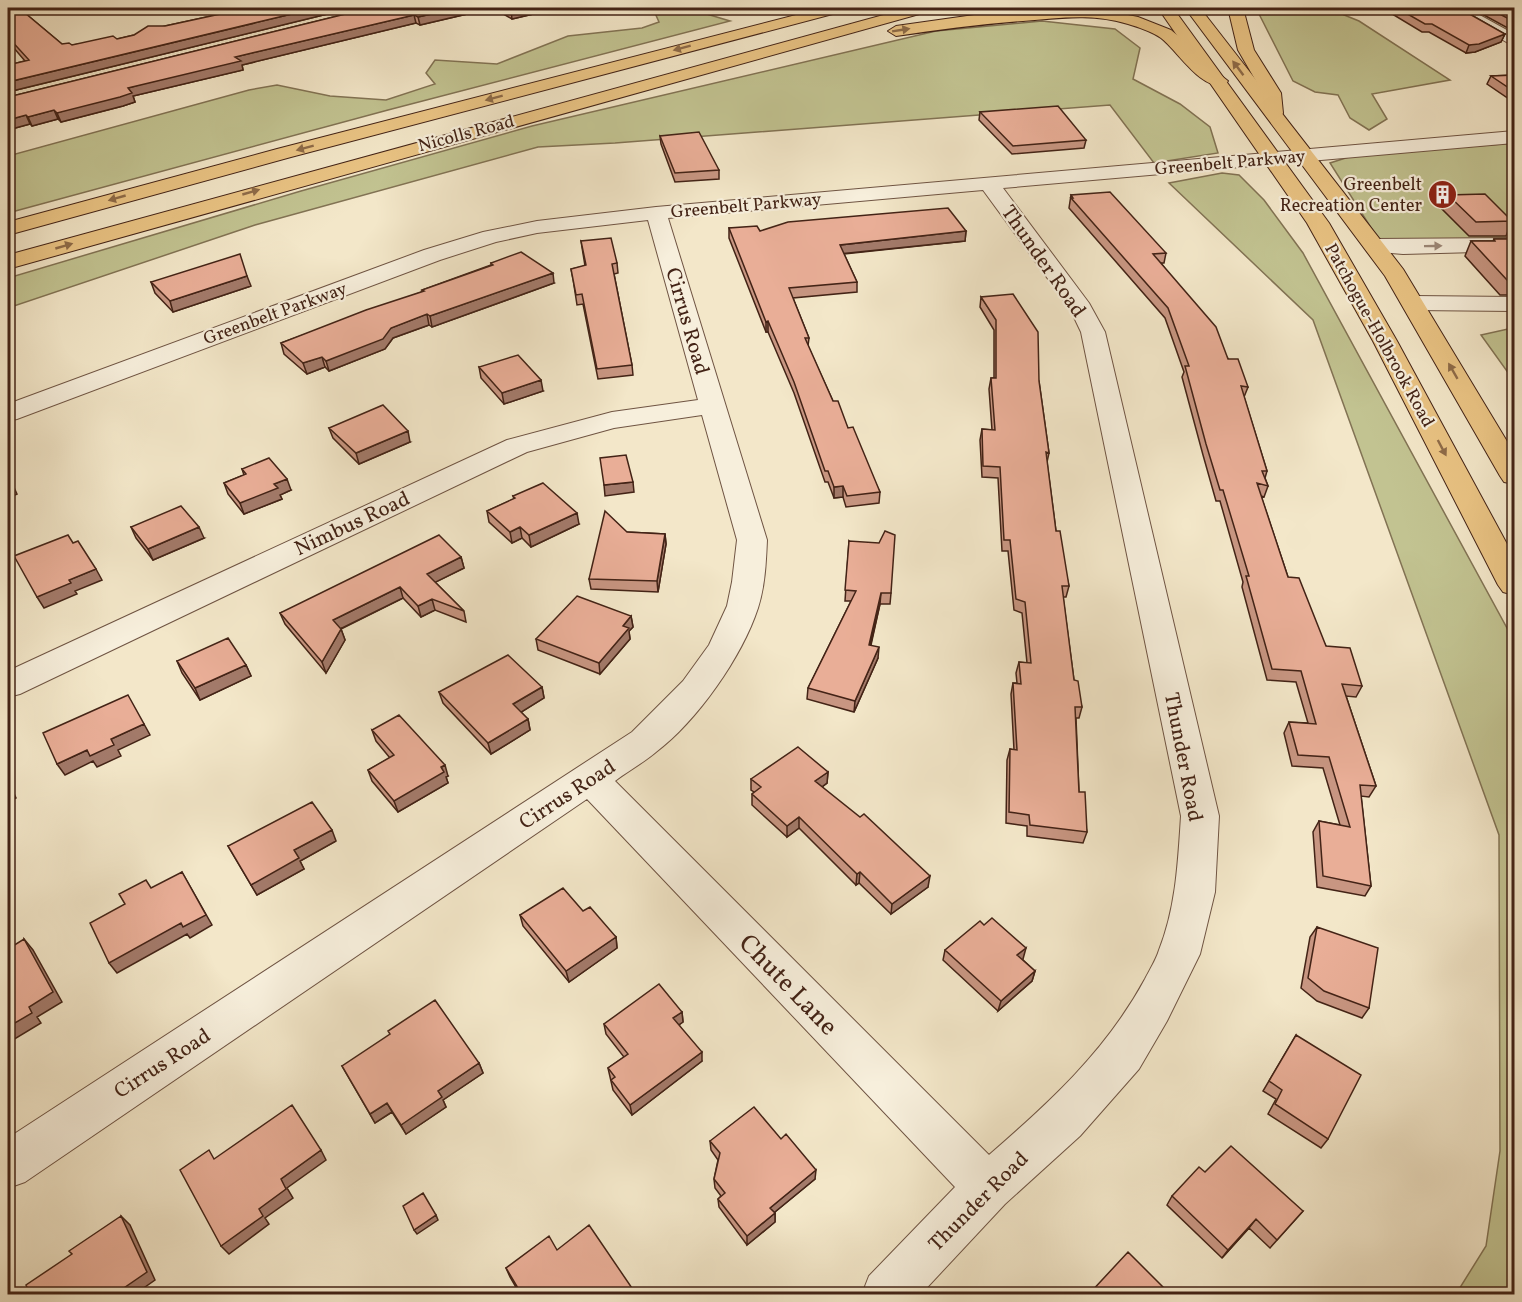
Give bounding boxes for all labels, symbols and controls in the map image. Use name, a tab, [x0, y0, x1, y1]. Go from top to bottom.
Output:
one-way arrow	[892, 26, 911, 35]
one-way arrow	[673, 44, 692, 54]
one-way arrow	[1232, 60, 1244, 76]
one-way arrow	[485, 94, 503, 103]
street label: Nicolls Road	[415, 110, 517, 159]
one-way arrow	[296, 143, 314, 153]
street label: Greenbelt Parkway	[1154, 144, 1307, 183]
place label: Greenbelt Recreation Center	[1280, 173, 1422, 219]
building icon: Greenbelt Recreation Center	[1427, 178, 1459, 210]
one-way arrow	[242, 187, 260, 197]
street label: Greenbelt Parkway	[670, 187, 823, 226]
one-way arrow	[108, 194, 126, 204]
street label: Thunder Road	[993, 200, 1092, 324]
street label: Patchogue-Holbrook Road	[1318, 239, 1440, 432]
one-way arrow	[55, 241, 73, 250]
one-way arrow	[1424, 242, 1443, 251]
street label: Cirrus Road	[657, 265, 716, 378]
street label: Greenbelt Parkway	[200, 277, 351, 352]
one-way arrow	[1448, 363, 1459, 379]
one-way arrow	[1437, 440, 1447, 457]
street label: Nimbus Road	[290, 485, 415, 564]
street label: Thunder Road	[1156, 690, 1209, 824]
street label: Cirrus Road	[514, 753, 622, 837]
street label: Chute Lane	[730, 927, 845, 1044]
street label: Cirrus Road	[109, 1022, 217, 1106]
street label: Thunder Road	[922, 1145, 1036, 1259]

